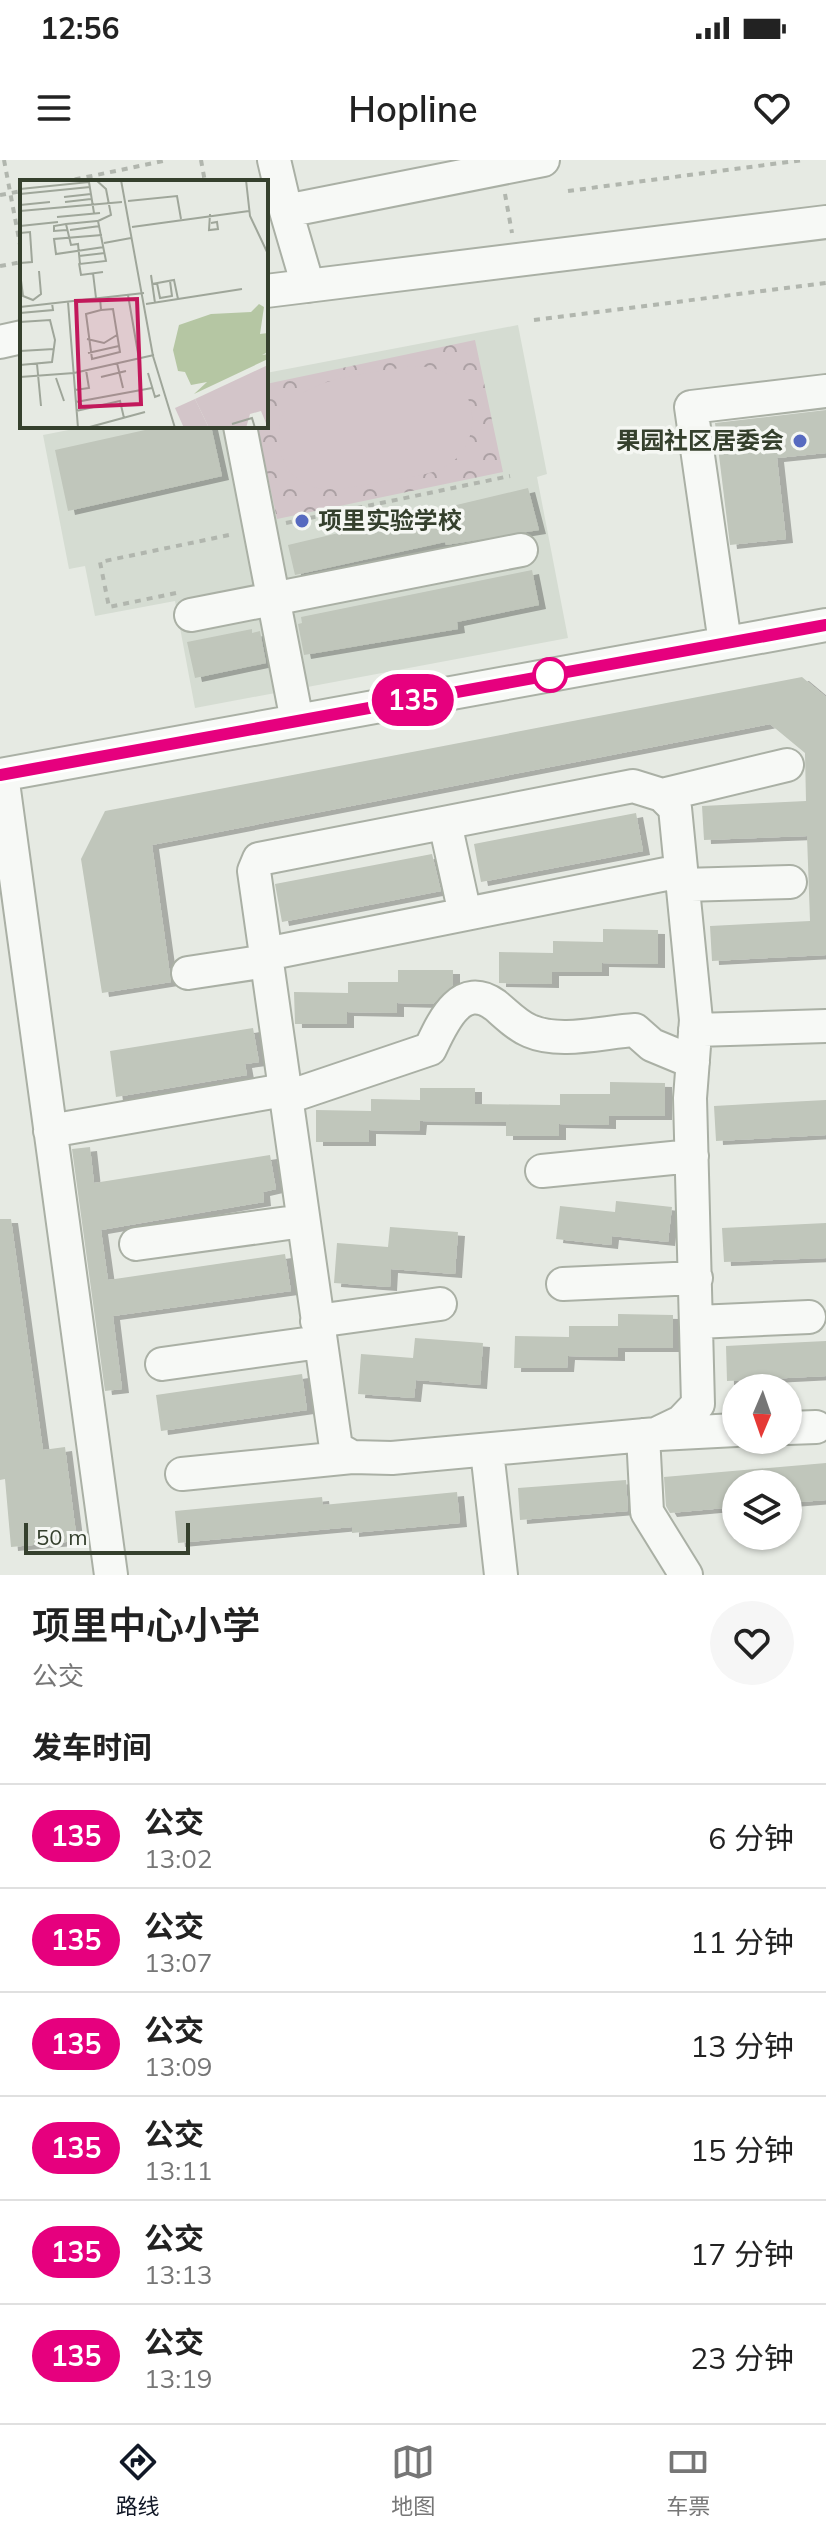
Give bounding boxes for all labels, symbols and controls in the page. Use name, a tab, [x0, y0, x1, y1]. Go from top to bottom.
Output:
text: 12:56	[40, 9, 119, 47]
icon: menu	[32, 86, 76, 130]
text: Hopline	[348, 86, 478, 131]
icon: heart	[750, 86, 794, 130]
inset map	[20, 180, 268, 428]
place label: 果园社区居委会	[616, 425, 784, 455]
marker: 果园社区居委会	[791, 432, 809, 450]
place label: 项里实验学校	[318, 505, 462, 535]
marker: 项里实验学校	[293, 512, 311, 530]
unlabelled marker	[533, 658, 567, 692]
line badge: 135	[367, 674, 459, 726]
text: 135	[388, 682, 438, 717]
north arrow	[722, 1374, 802, 1454]
map controls	[722, 1374, 802, 1550]
button: layers	[722, 1470, 802, 1550]
scale bar	[24, 1519, 190, 1555]
text: 50 m	[36, 1523, 87, 1551]
text: 项里中心小学	[32, 1601, 260, 1649]
button: heart	[710, 1601, 794, 1685]
text: 公交	[32, 1659, 84, 1692]
text: 发车时间	[32, 1728, 152, 1766]
text: 公交	[144, 1803, 204, 1841]
text: 135	[51, 1818, 101, 1853]
text: 6 分钟	[708, 1819, 794, 1857]
text: 13:02	[144, 1842, 212, 1875]
text: 公交	[144, 1907, 204, 1945]
text: 135	[51, 1922, 101, 1957]
text: 11 分钟	[690, 1923, 794, 1961]
text: 13:07	[144, 1946, 212, 1979]
text: 公交	[144, 2011, 204, 2049]
text: 135	[51, 2026, 101, 2061]
text: 13 分钟	[690, 2027, 794, 2065]
text: 13:09	[144, 2050, 212, 2083]
text: 公交	[144, 2115, 204, 2153]
text: 135	[51, 2130, 101, 2165]
text: 15 分钟	[690, 2131, 794, 2169]
text: 13:11	[144, 2154, 212, 2187]
text: 公交	[144, 2219, 204, 2257]
text: 135	[51, 2234, 101, 2269]
text: 17 分钟	[690, 2235, 794, 2273]
text: 13:13	[144, 2258, 212, 2291]
text: 公交	[144, 2323, 204, 2361]
text: 135	[51, 2338, 101, 2373]
text: 23 分钟	[690, 2339, 794, 2377]
text: 13:19	[144, 2362, 212, 2395]
tab: 路线	[116, 2440, 160, 2520]
tab: 地图	[391, 2440, 435, 2520]
tab: 车票	[666, 2440, 710, 2520]

